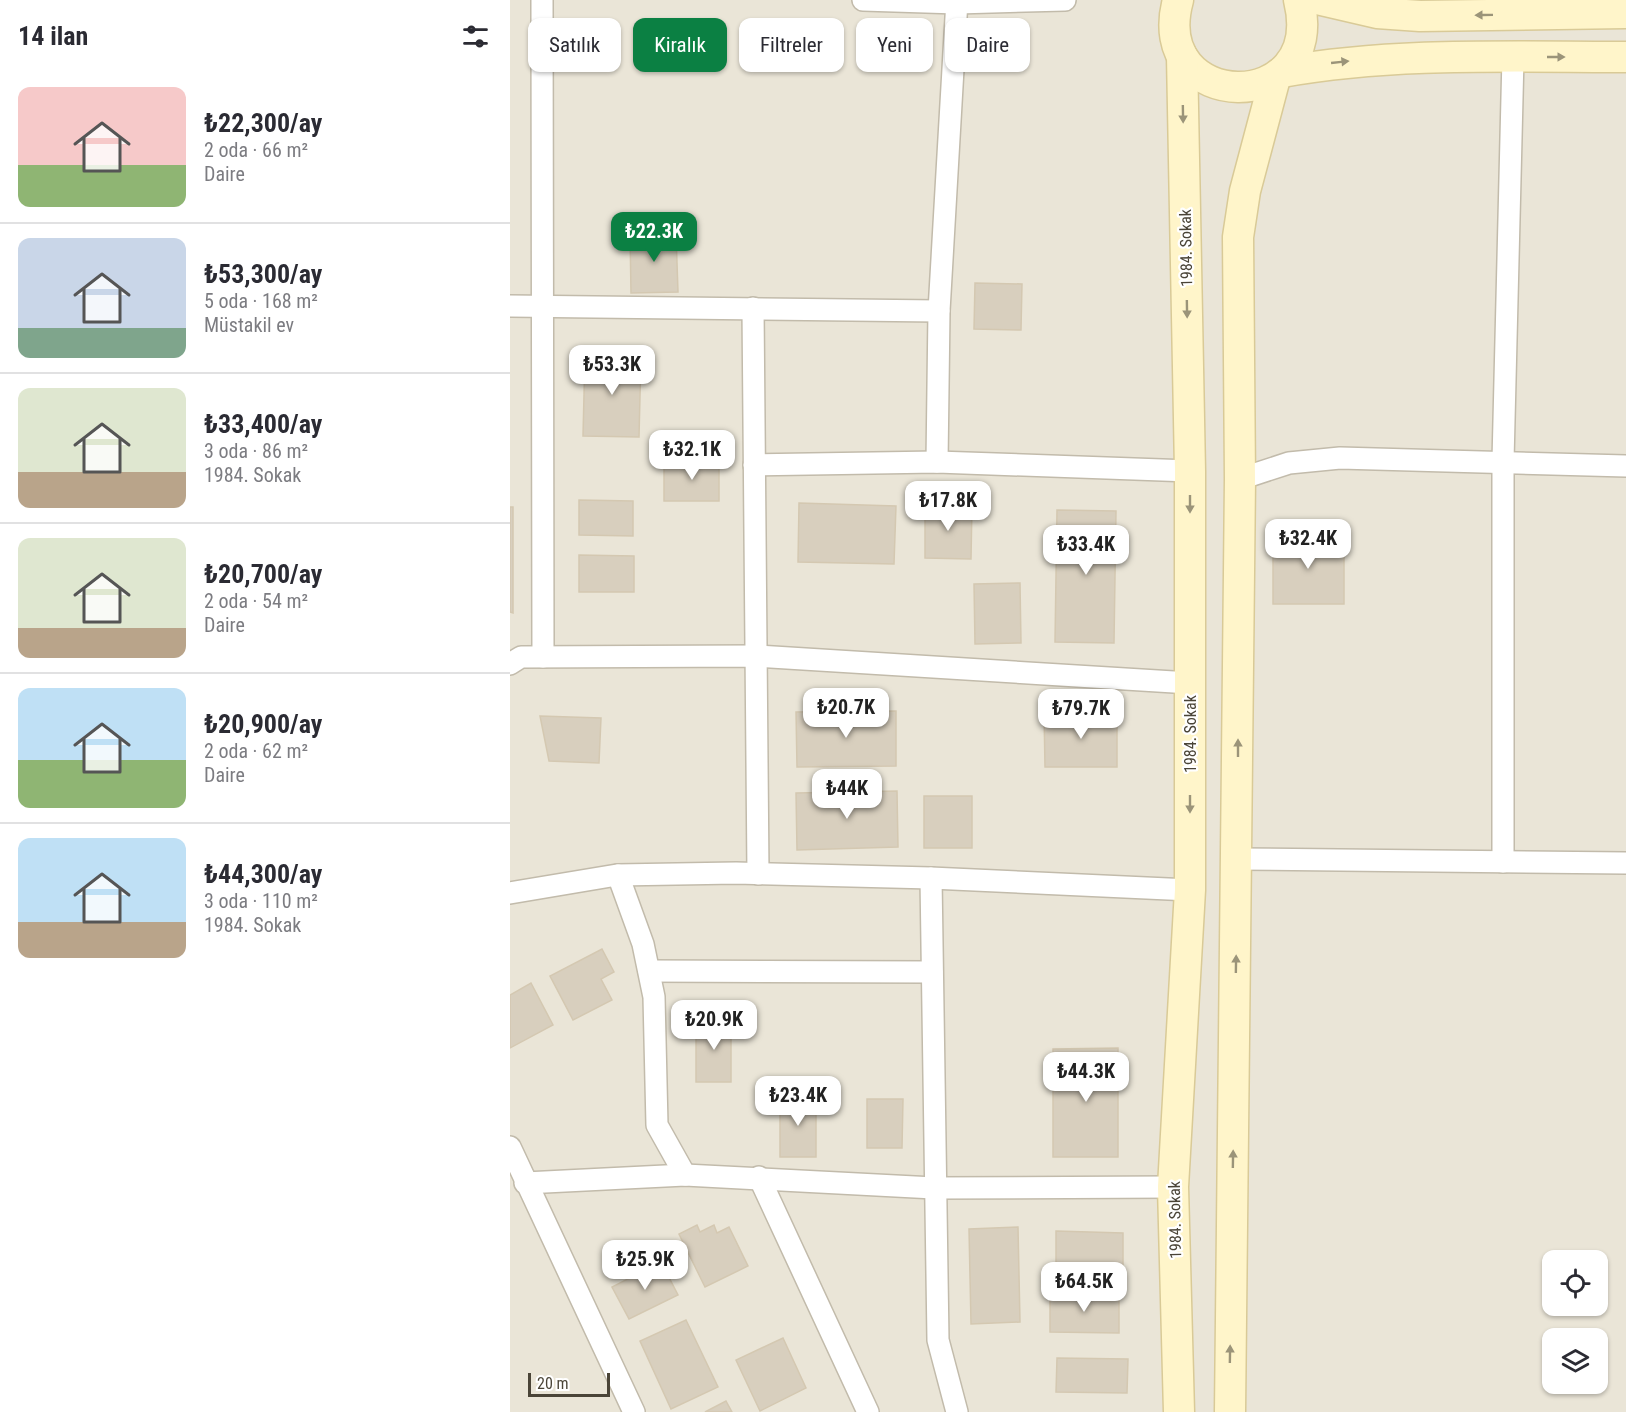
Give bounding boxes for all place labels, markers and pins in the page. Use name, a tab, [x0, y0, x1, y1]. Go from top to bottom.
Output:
pin: ₺22.3K	[605, 212, 703, 263]
pin: ₺53.3K	[563, 345, 661, 396]
pin: ₺32.1K	[643, 430, 741, 481]
pin: ₺17.8K	[899, 481, 997, 532]
pin: ₺32.4K	[1259, 519, 1357, 570]
pin: ₺33.4K	[1037, 525, 1135, 576]
pin: ₺20.7K	[797, 688, 895, 739]
pin: ₺79.7K	[1032, 689, 1130, 740]
pin: ₺44K	[811, 769, 883, 820]
pin: ₺20.9K	[665, 1000, 763, 1051]
pin: ₺44.3K	[1037, 1052, 1135, 1103]
pin: ₺23.4K	[749, 1076, 847, 1127]
pin: ₺25.9K	[596, 1240, 694, 1291]
pin: ₺64.5K	[1035, 1262, 1133, 1313]

